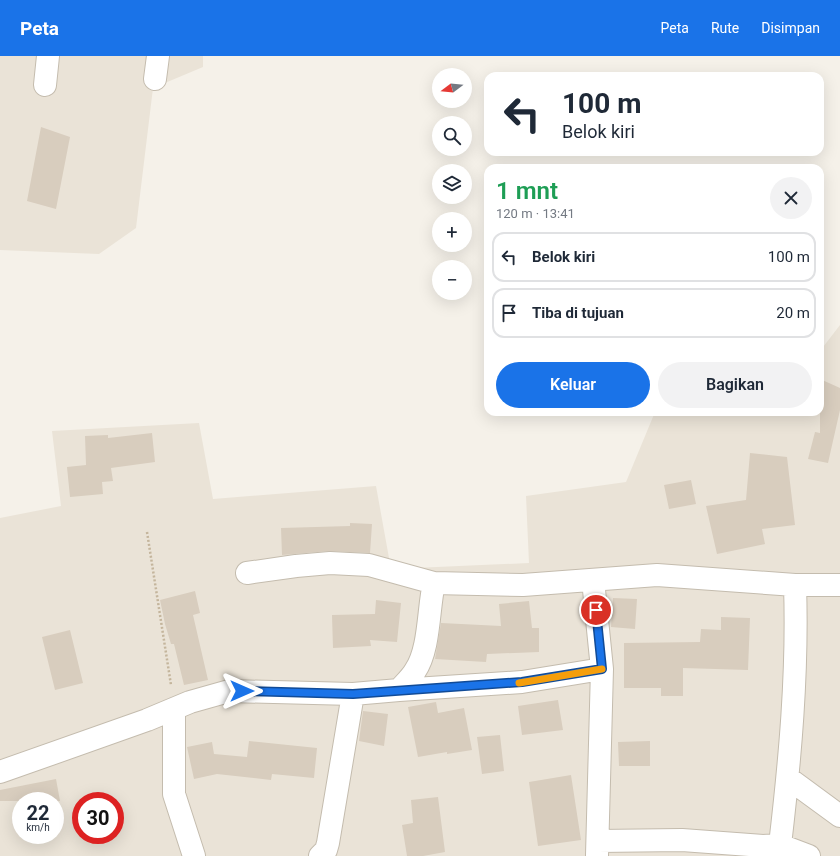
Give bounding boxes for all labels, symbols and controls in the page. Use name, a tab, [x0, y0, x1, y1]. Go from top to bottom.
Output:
text: Peta	[20, 17, 59, 40]
text: Peta	[661, 20, 689, 36]
text: Rute	[711, 20, 739, 36]
text: Disimpan	[761, 20, 820, 36]
north arrow	[432, 68, 472, 108]
map controls	[432, 68, 472, 300]
text: 100 m	[562, 87, 641, 120]
icon: left	[496, 88, 548, 140]
button: search	[432, 116, 472, 156]
text: Belok kiri	[562, 121, 635, 142]
button: layers	[432, 164, 472, 204]
text: 1 mnt	[496, 177, 558, 205]
button: close	[770, 177, 812, 219]
text: 120 m · 13:41	[496, 206, 575, 221]
button: +	[432, 212, 472, 252]
icon: left	[498, 246, 520, 268]
text: Belok kiri	[532, 248, 595, 266]
text: 100 m	[768, 248, 810, 266]
button: −	[432, 260, 472, 300]
icon: arrive	[498, 302, 520, 324]
text: Tiba di tujuan	[532, 304, 624, 322]
text: 20 m	[776, 304, 810, 322]
button: Keluar	[496, 362, 650, 408]
button: Bagikan	[658, 362, 812, 408]
pin	[579, 593, 613, 627]
icon: arrive	[585, 599, 607, 621]
position arrow	[221, 670, 263, 712]
speed limit sign: 30	[72, 792, 124, 844]
text: 22	[27, 801, 49, 825]
text: km/h	[26, 822, 50, 833]

